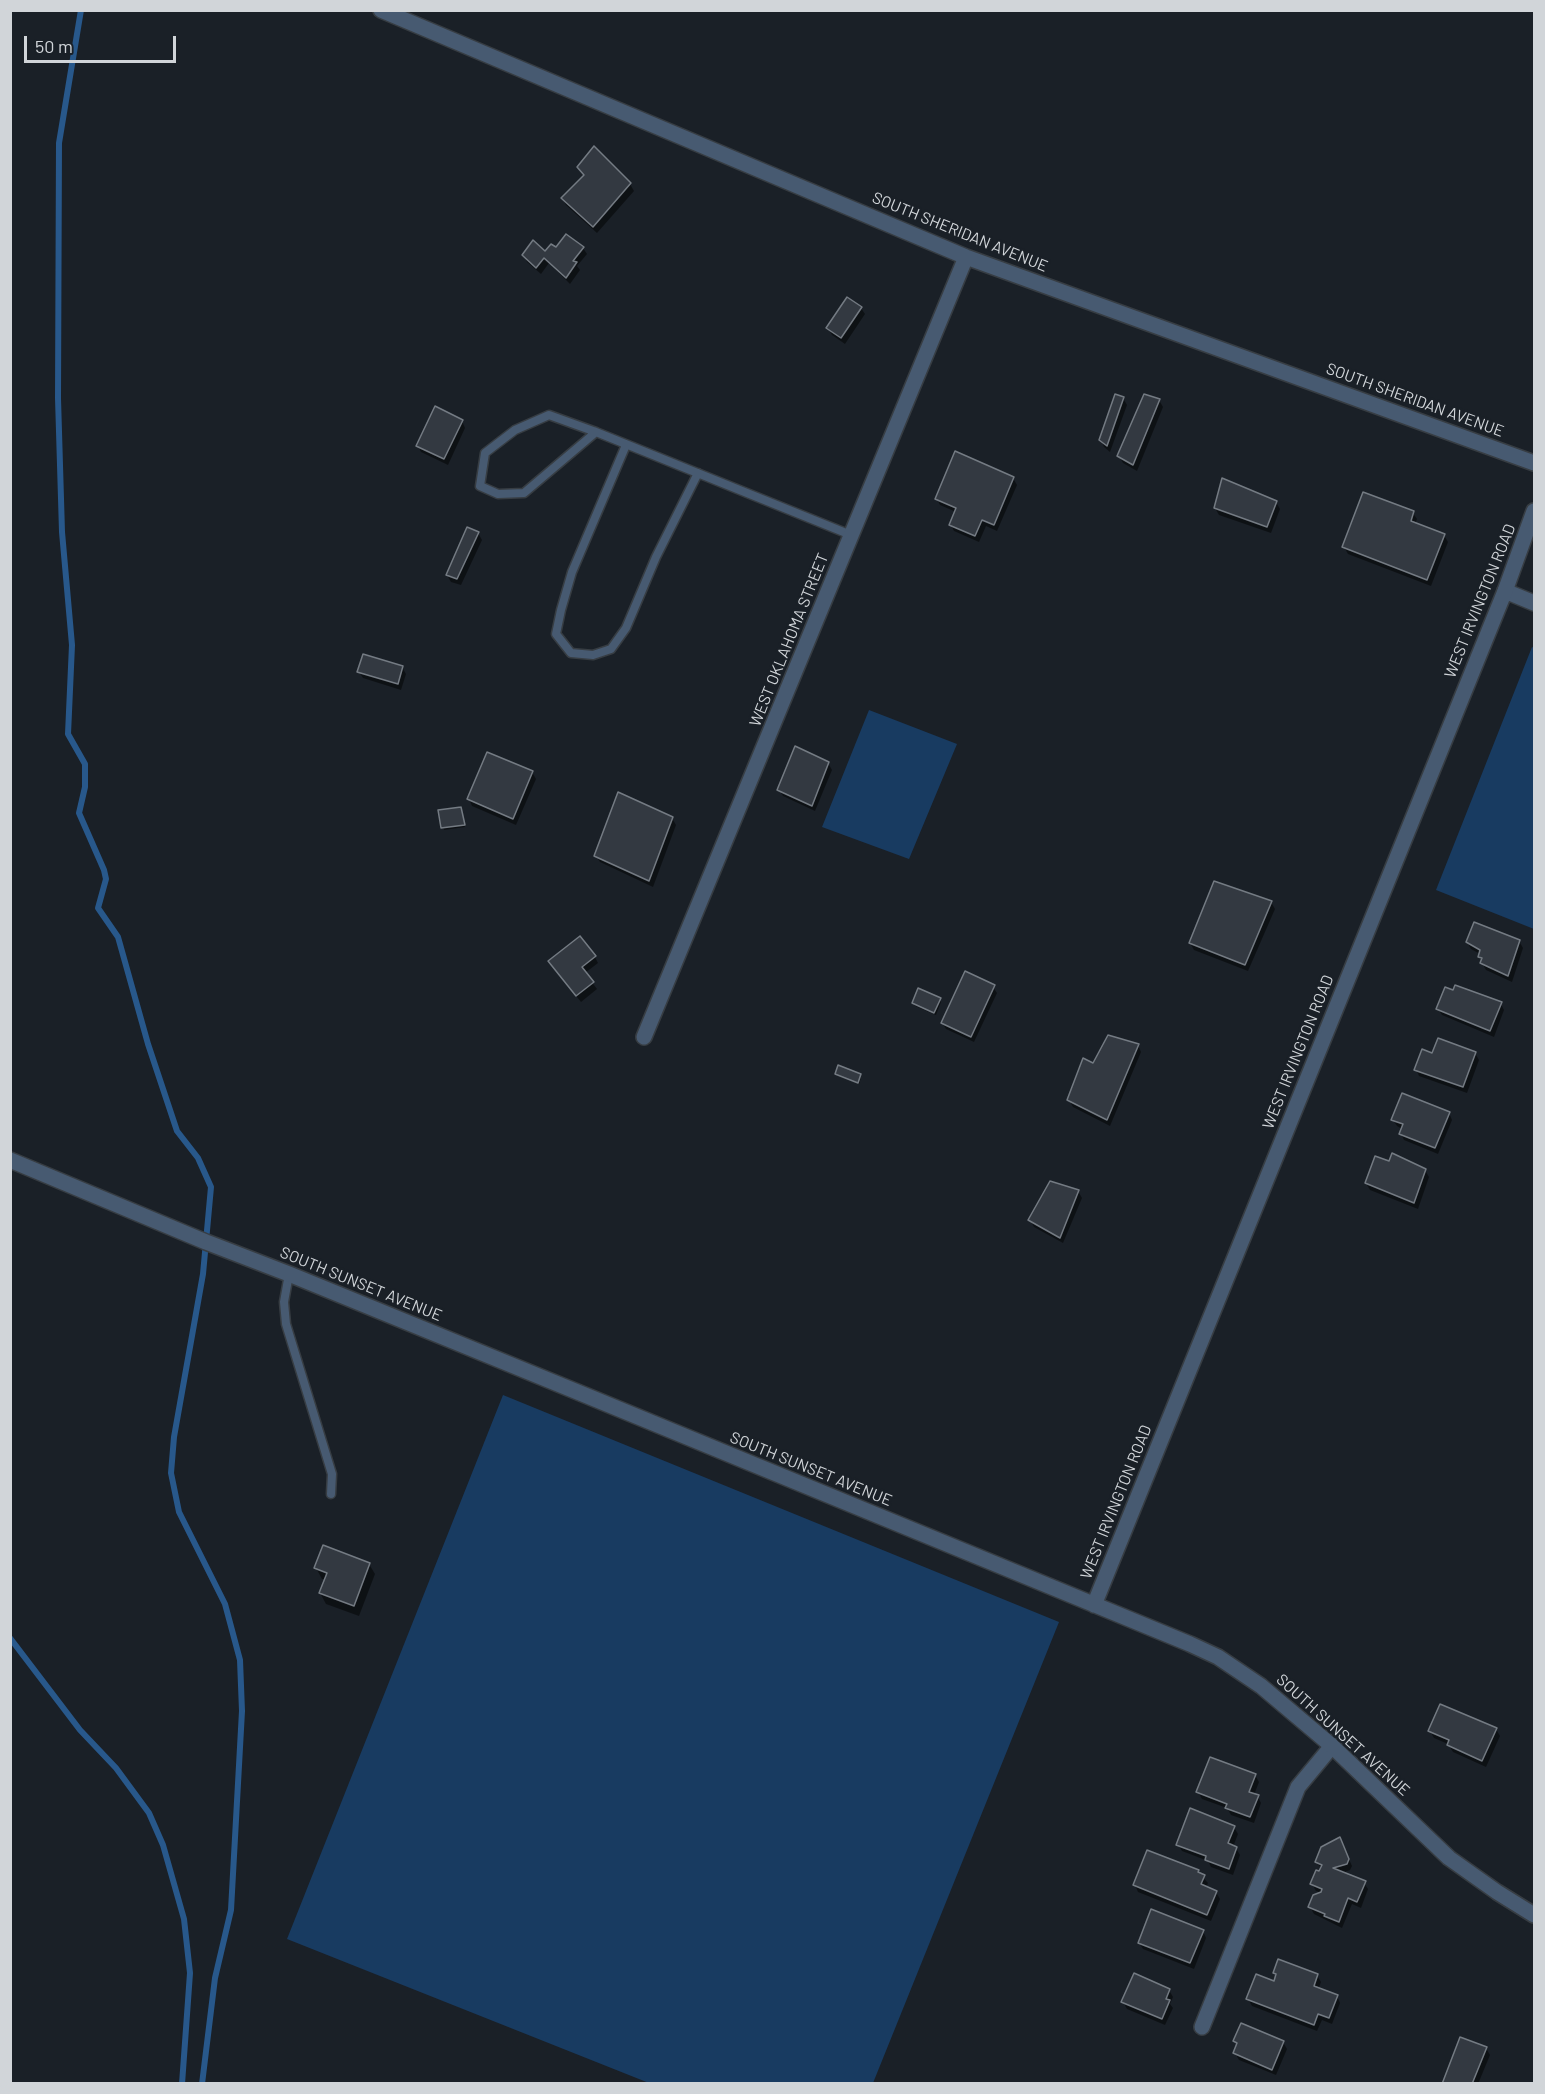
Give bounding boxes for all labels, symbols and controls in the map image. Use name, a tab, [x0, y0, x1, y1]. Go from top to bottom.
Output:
scale bar	[27, 24, 178, 62]
text: 50 m	[35, 35, 73, 57]
street label: SOUTH SHERIDAN AVENUE	[869, 188, 1051, 276]
street label: SOUTH SHERIDAN AVENUE	[1323, 359, 1507, 441]
street label: WEST IRVINGTON ROAD	[1440, 521, 1520, 681]
street label: WEST OKLAHOMA STREET	[745, 551, 833, 729]
street label: WEST IRVINGTON ROAD	[1258, 972, 1338, 1132]
street label: SOUTH SUNSET AVENUE	[277, 1243, 445, 1325]
street label: WEST IRVINGTON ROAD	[1076, 1422, 1156, 1582]
street label: SOUTH SUNSET AVENUE	[727, 1428, 895, 1510]
street label: SOUTH SUNSET AVENUE	[1272, 1670, 1414, 1800]

